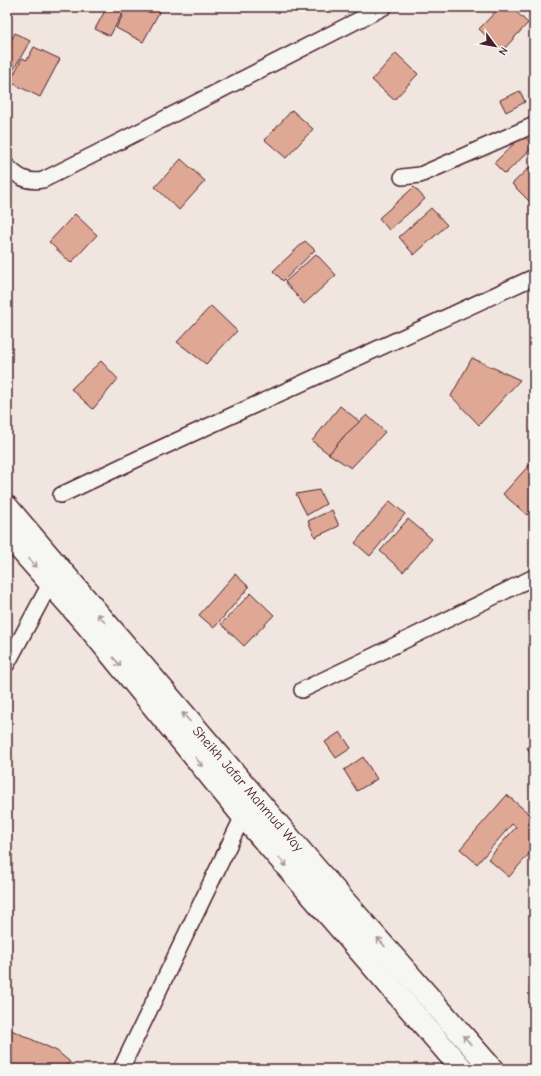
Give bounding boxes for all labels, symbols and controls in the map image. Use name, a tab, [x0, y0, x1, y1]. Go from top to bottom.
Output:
north arrow	[475, 26, 515, 66]
text: N	[496, 45, 510, 58]
one-way arrow	[28, 557, 37, 567]
one-way arrow	[97, 613, 106, 623]
one-way arrow	[113, 656, 122, 667]
one-way arrow	[182, 712, 191, 722]
street label: Sheikh Jafar Mahmud Way	[189, 723, 308, 856]
one-way arrow	[195, 757, 204, 768]
one-way arrow	[278, 857, 288, 867]
one-way arrow	[376, 937, 385, 947]
one-way arrow	[462, 1034, 471, 1045]

